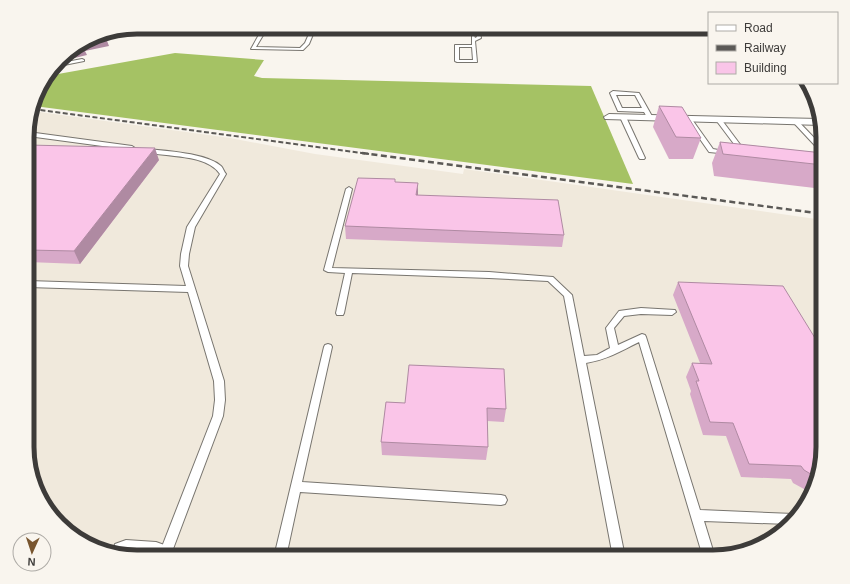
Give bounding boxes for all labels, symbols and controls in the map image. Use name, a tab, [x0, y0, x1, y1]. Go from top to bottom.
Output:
legend	[708, 12, 838, 84]
text: Road	[744, 21, 773, 35]
text: Railway	[744, 41, 786, 55]
text: Building	[744, 61, 787, 75]
north arrow	[12, 532, 52, 572]
text: N	[27, 556, 36, 568]

